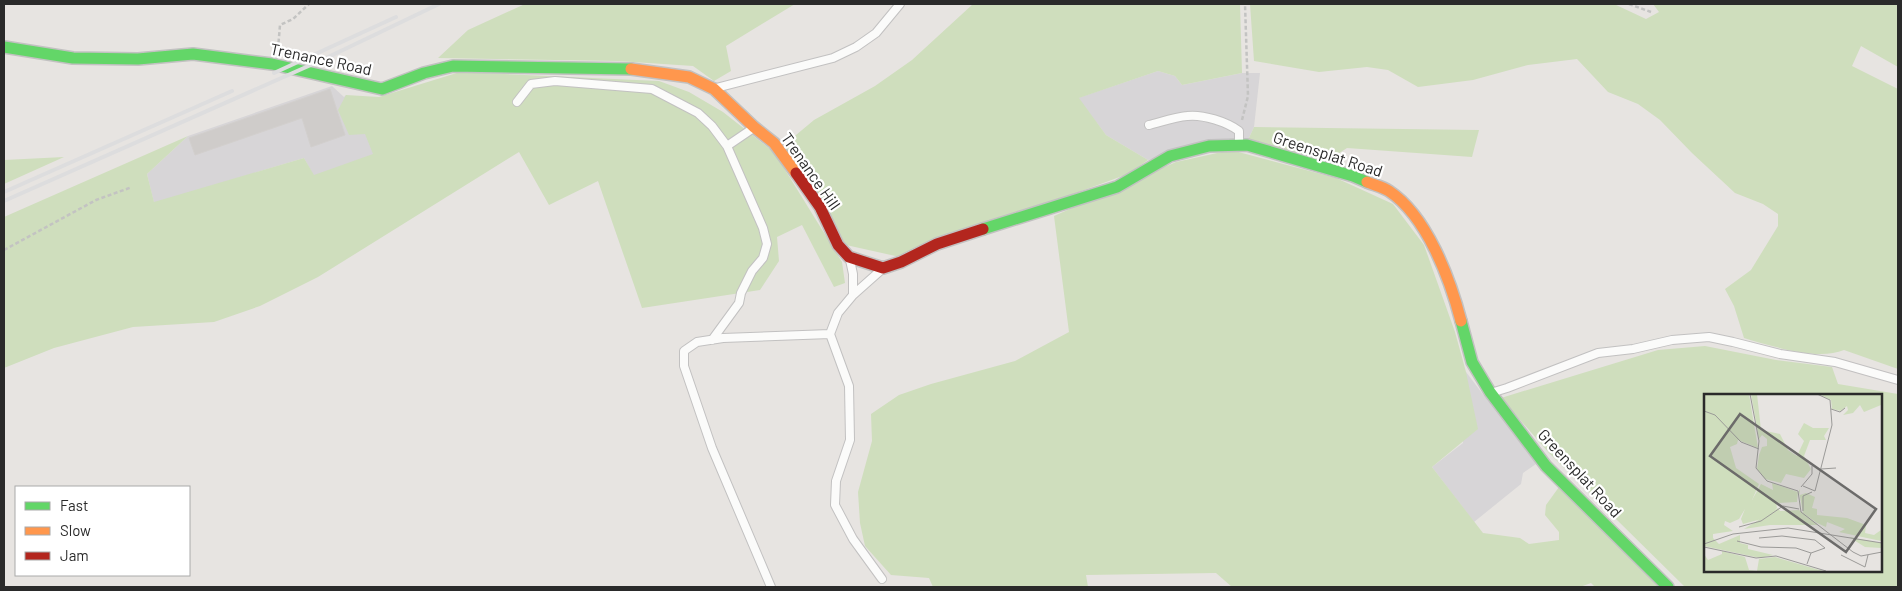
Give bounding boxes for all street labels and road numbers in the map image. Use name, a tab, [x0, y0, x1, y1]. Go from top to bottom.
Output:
street label: Trenance Road	[269, 38, 374, 79]
street label: Greensplat Road	[1271, 127, 1385, 180]
street label: Trenance Hill	[778, 129, 845, 213]
street label: Greensplat Road	[1535, 425, 1626, 521]

